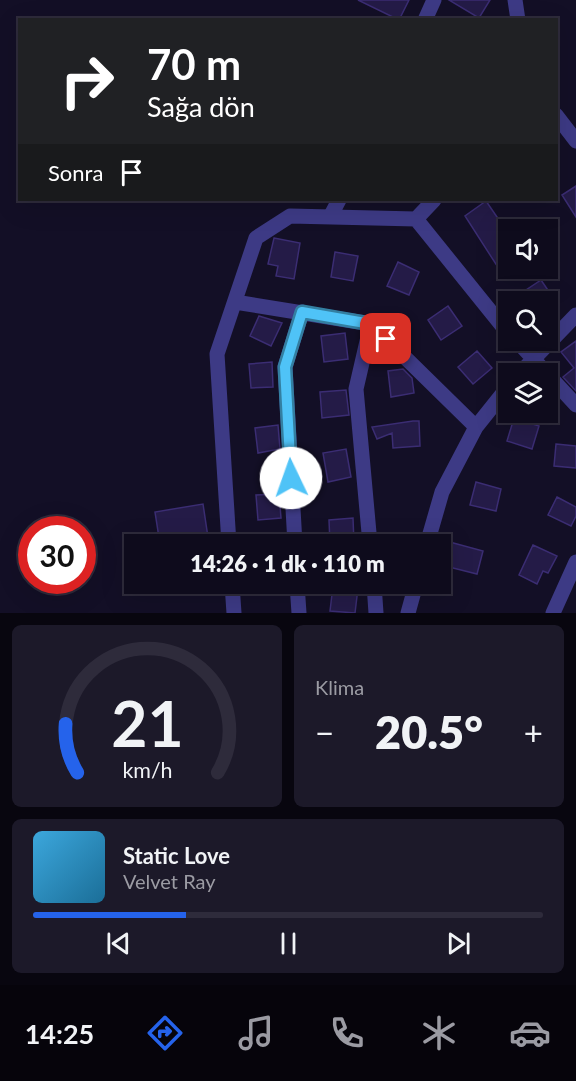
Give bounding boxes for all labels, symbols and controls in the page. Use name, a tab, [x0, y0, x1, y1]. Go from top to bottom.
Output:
text: 70 m	[147, 39, 241, 89]
icon: right	[48, 42, 126, 120]
text: Sağa dön	[147, 90, 255, 123]
icon: arrive	[115, 156, 148, 189]
text: Sonra	[48, 159, 103, 186]
map controls	[498, 219, 558, 423]
button: sound	[498, 219, 558, 279]
button: search	[498, 291, 558, 351]
pin	[360, 313, 411, 364]
icon: arrive	[369, 322, 402, 355]
button: layers	[498, 363, 558, 423]
position arrow	[259, 446, 323, 510]
speed limit sign: 30	[18, 516, 96, 594]
text: 14:26 · 1 dk · 110 m	[190, 550, 385, 577]
text: Klima	[315, 675, 364, 699]
text: 21	[111, 685, 183, 760]
text: 20.5°	[375, 705, 483, 759]
text: −	[315, 712, 334, 752]
text: +	[524, 712, 543, 752]
text: km/h	[122, 757, 172, 783]
text: Static Love	[123, 842, 230, 869]
text: Velvet Ray	[123, 869, 216, 893]
icon: previous	[102, 927, 135, 960]
icon: pause	[272, 927, 305, 960]
icon: next	[442, 927, 475, 960]
icon: directions	[144, 1012, 186, 1054]
icon: music	[235, 1012, 277, 1054]
icon: phone	[326, 1012, 368, 1054]
icon: climate	[418, 1012, 460, 1054]
icon: car	[509, 1012, 551, 1054]
text: 14:25	[25, 1017, 94, 1050]

